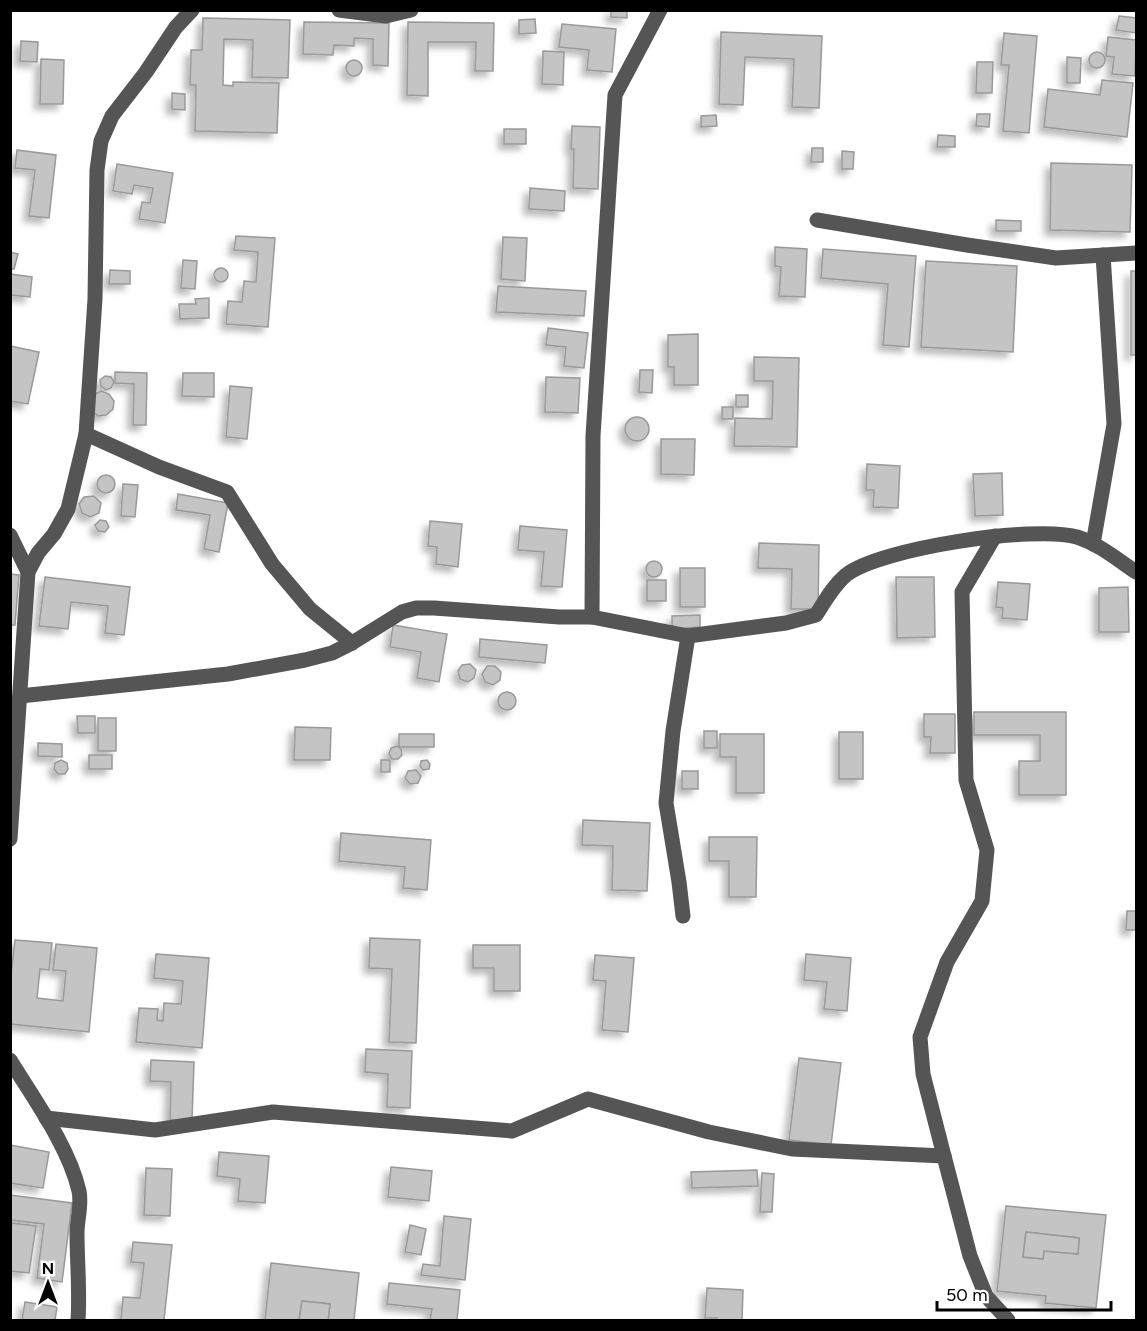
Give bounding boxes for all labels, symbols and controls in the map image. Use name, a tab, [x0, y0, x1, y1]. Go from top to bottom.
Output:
north arrow	[18, 1253, 78, 1313]
text: N	[42, 1259, 54, 1278]
scale bar	[937, 1274, 1111, 1312]
text: 50 m	[946, 1284, 988, 1306]

